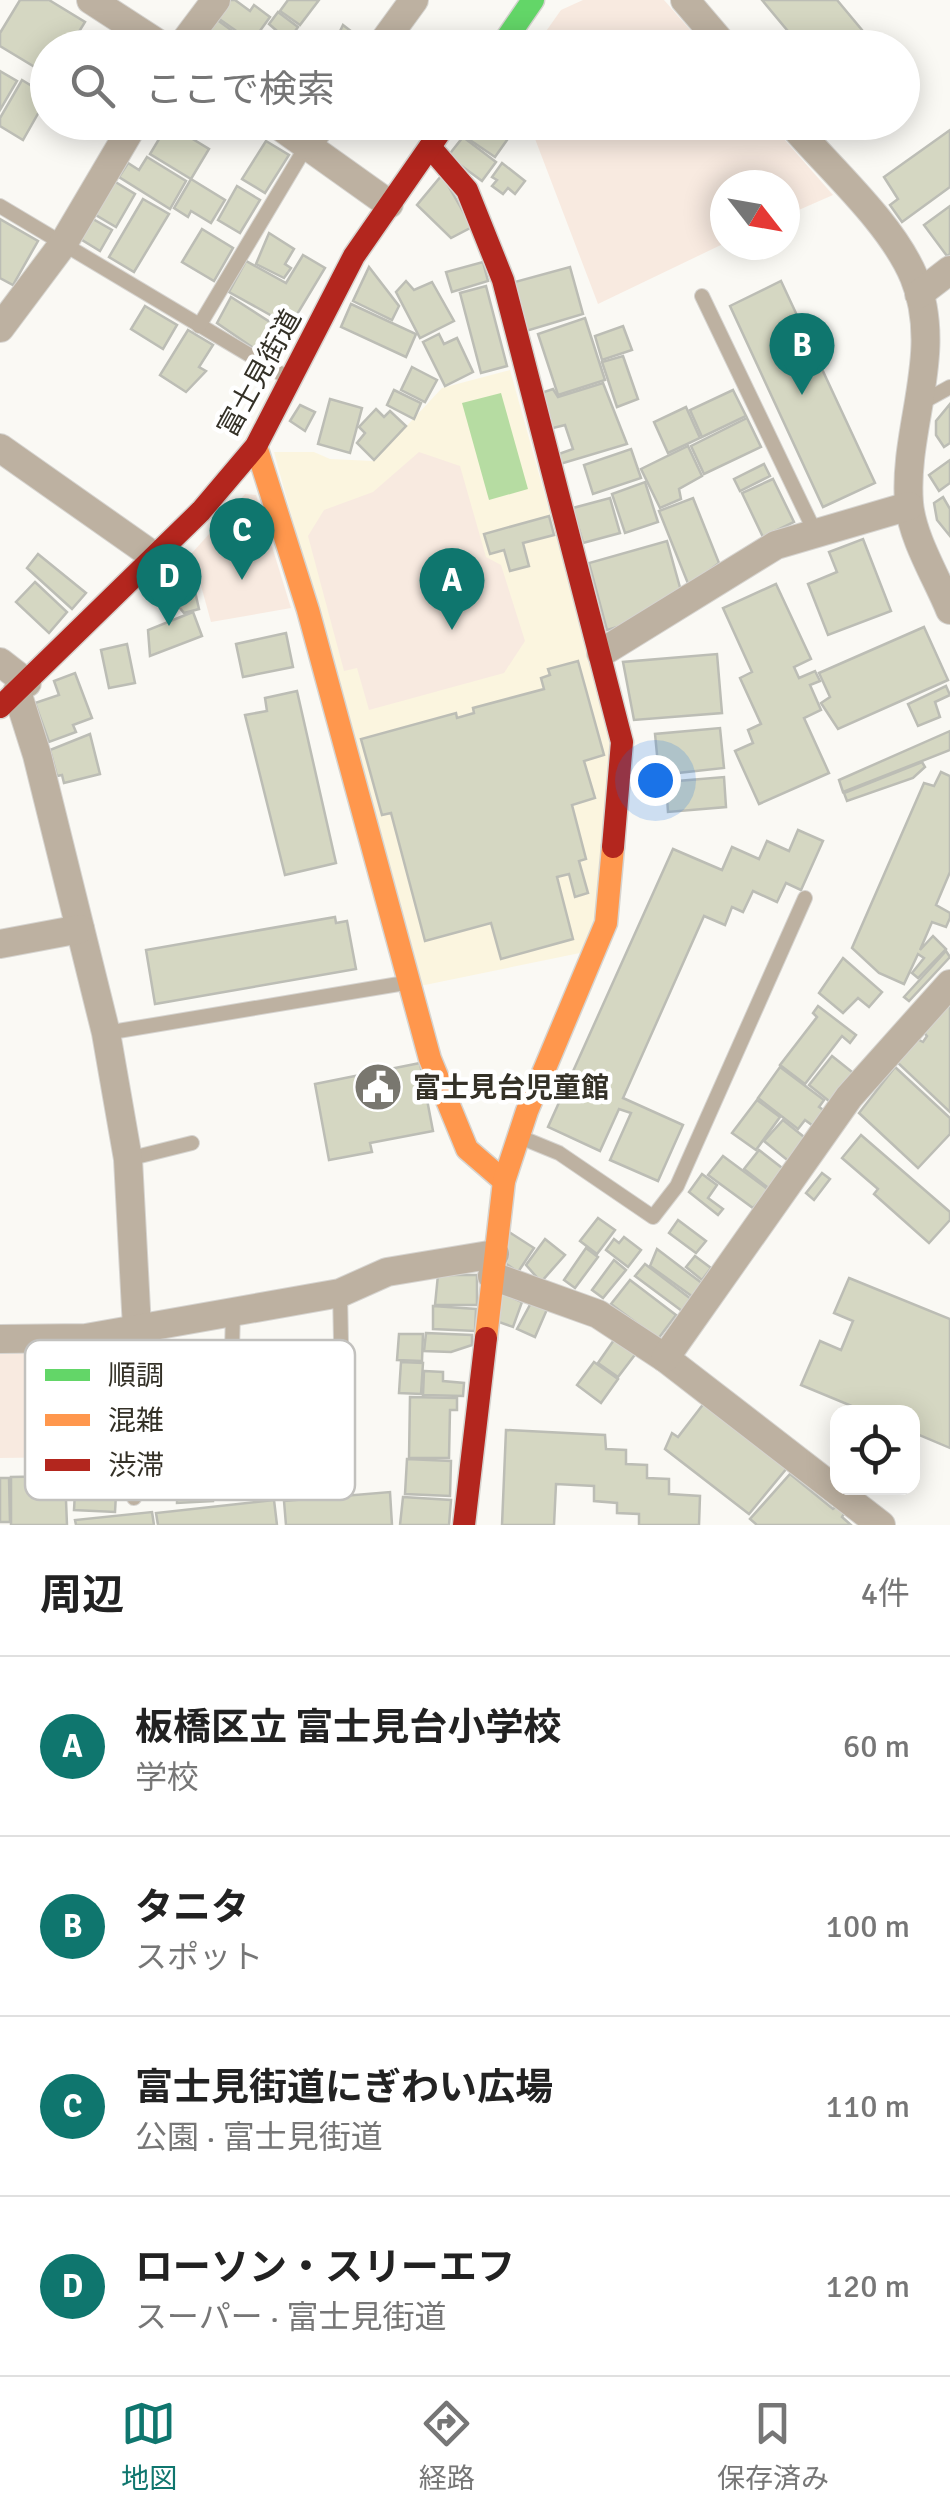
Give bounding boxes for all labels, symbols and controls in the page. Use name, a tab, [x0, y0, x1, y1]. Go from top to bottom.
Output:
search box	[30, 30, 920, 140]
icon: search	[65, 58, 120, 113]
text: ここで検索	[145, 66, 335, 113]
north arrow	[710, 170, 800, 260]
street label: 富士見街道	[211, 304, 309, 443]
pin: B	[770, 312, 834, 395]
pin: C	[210, 498, 274, 580]
pin: D	[136, 544, 202, 626]
pin: A	[420, 548, 484, 630]
your location	[630, 755, 681, 806]
public building icon: 富士見台児童館	[352, 1061, 404, 1113]
place label: 富士見台児童館	[413, 1071, 609, 1105]
legend	[25, 1340, 355, 1500]
text: 順調	[108, 1359, 164, 1393]
text: 混雑	[108, 1404, 164, 1438]
map controls	[830, 1405, 920, 1495]
button: locate	[830, 1405, 920, 1495]
text: 渋滞	[108, 1449, 164, 1483]
text: 周辺	[40, 1570, 124, 1621]
text: 4件	[861, 1574, 910, 1613]
text: 板橋区立 富士見台小学校	[135, 1704, 561, 1751]
text: A	[62, 1727, 83, 1766]
text: 60 m	[843, 1727, 910, 1766]
text: 学校	[135, 1758, 199, 1797]
text: タニタ	[135, 1884, 249, 1931]
text: B	[63, 1907, 82, 1946]
text: 100 m	[826, 1907, 910, 1946]
text: スポット	[135, 1938, 263, 1977]
text: 富士見街道にぎわい広場	[135, 2064, 553, 2111]
text: C	[63, 2087, 82, 2126]
text: 110 m	[826, 2087, 910, 2126]
text: 公園 · 富士見街道	[135, 2118, 383, 2157]
text: ローソン・スリーエフ	[135, 2244, 515, 2291]
text: D	[62, 2267, 83, 2306]
text: 120 m	[826, 2267, 910, 2306]
text: スーパー · 富士見街道	[135, 2298, 447, 2337]
tab: 地図	[121, 2396, 177, 2496]
tab: 経路	[419, 2396, 475, 2496]
tab: 保存済み	[717, 2396, 829, 2496]

